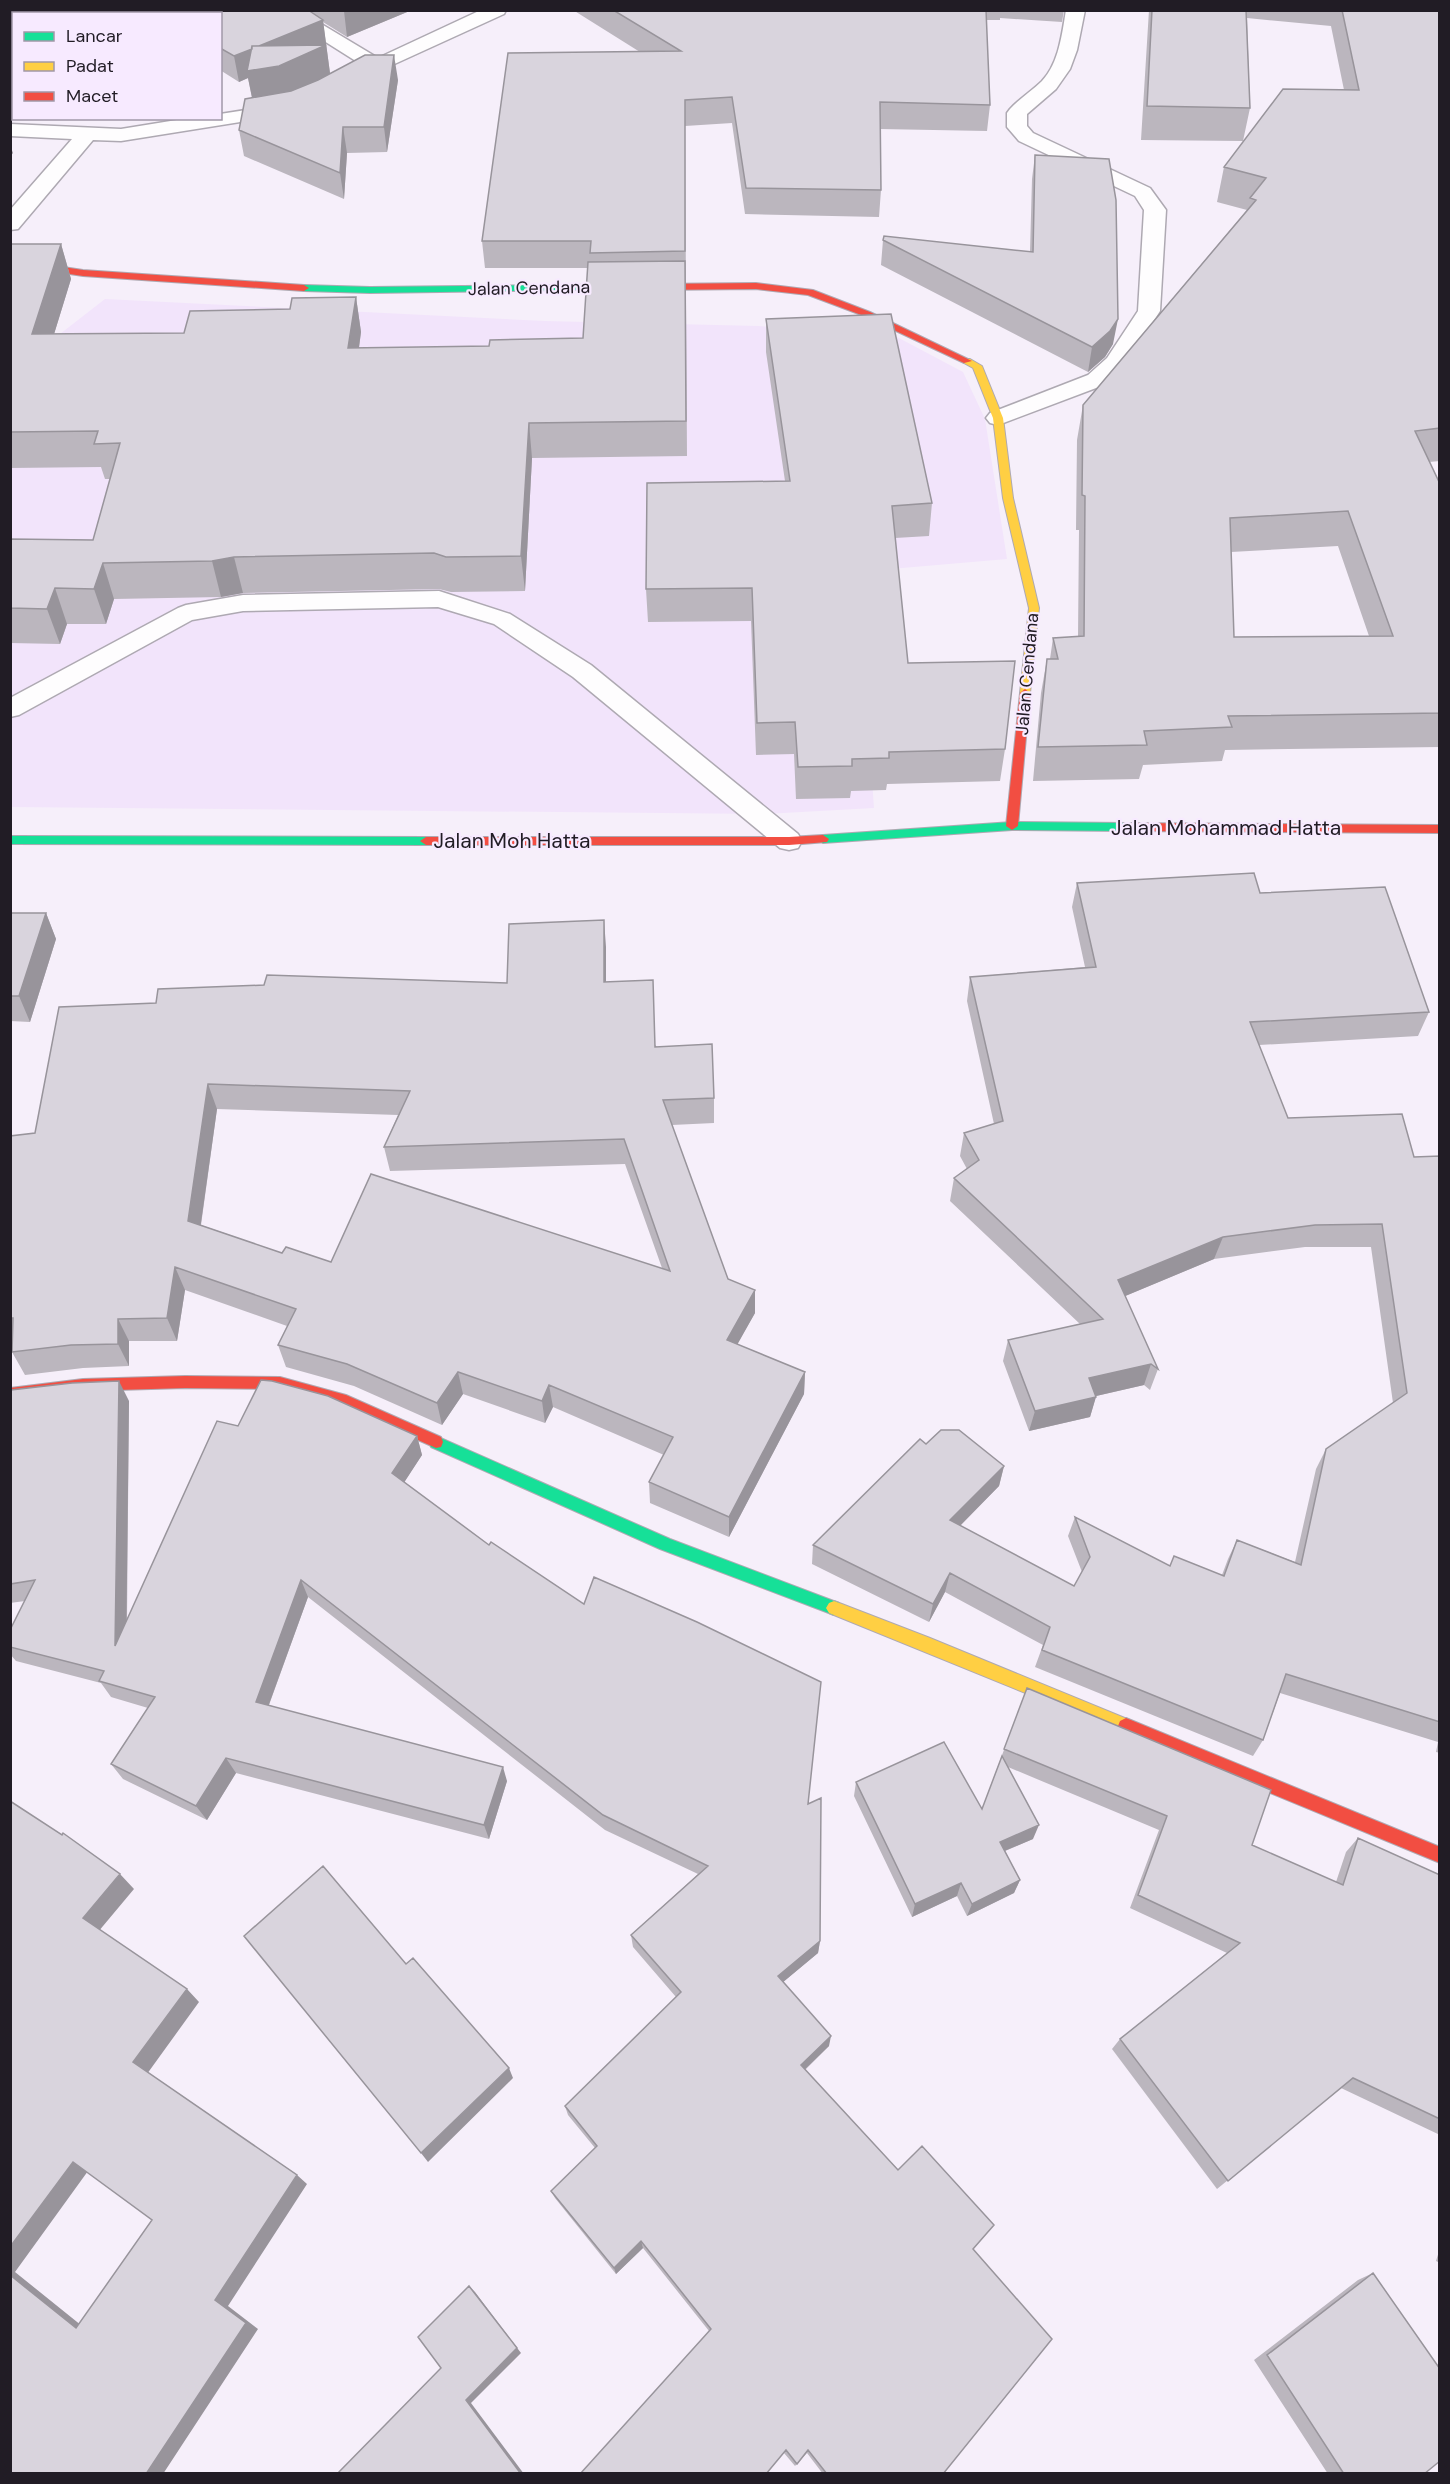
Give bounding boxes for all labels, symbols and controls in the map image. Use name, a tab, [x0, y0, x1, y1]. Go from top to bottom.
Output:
legend	[12, 12, 222, 120]
text: Lancar	[66, 24, 123, 48]
text: Padat	[66, 54, 114, 78]
text: Macet	[66, 84, 118, 108]
street label: Jalan Cendana	[468, 275, 590, 301]
street label: Jalan Cendana	[1010, 612, 1044, 736]
street label: Jalan Mohammad Hatta	[1111, 814, 1341, 842]
street label: Jalan Moh Hatta	[434, 827, 590, 855]

